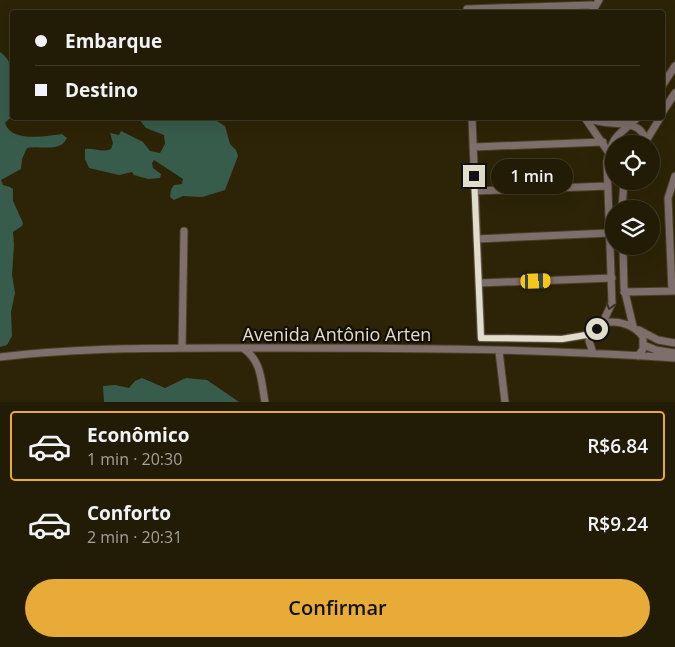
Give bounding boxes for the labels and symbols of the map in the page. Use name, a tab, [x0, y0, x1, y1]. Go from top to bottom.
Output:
callout: 1 min	[492, 158, 574, 194]
route end	[463, 165, 485, 187]
car	[520, 273, 551, 289]
one-way arrow	[605, 301, 616, 310]
route start	[586, 318, 608, 340]
street label: Avenida Antônio Arten	[243, 322, 431, 346]

